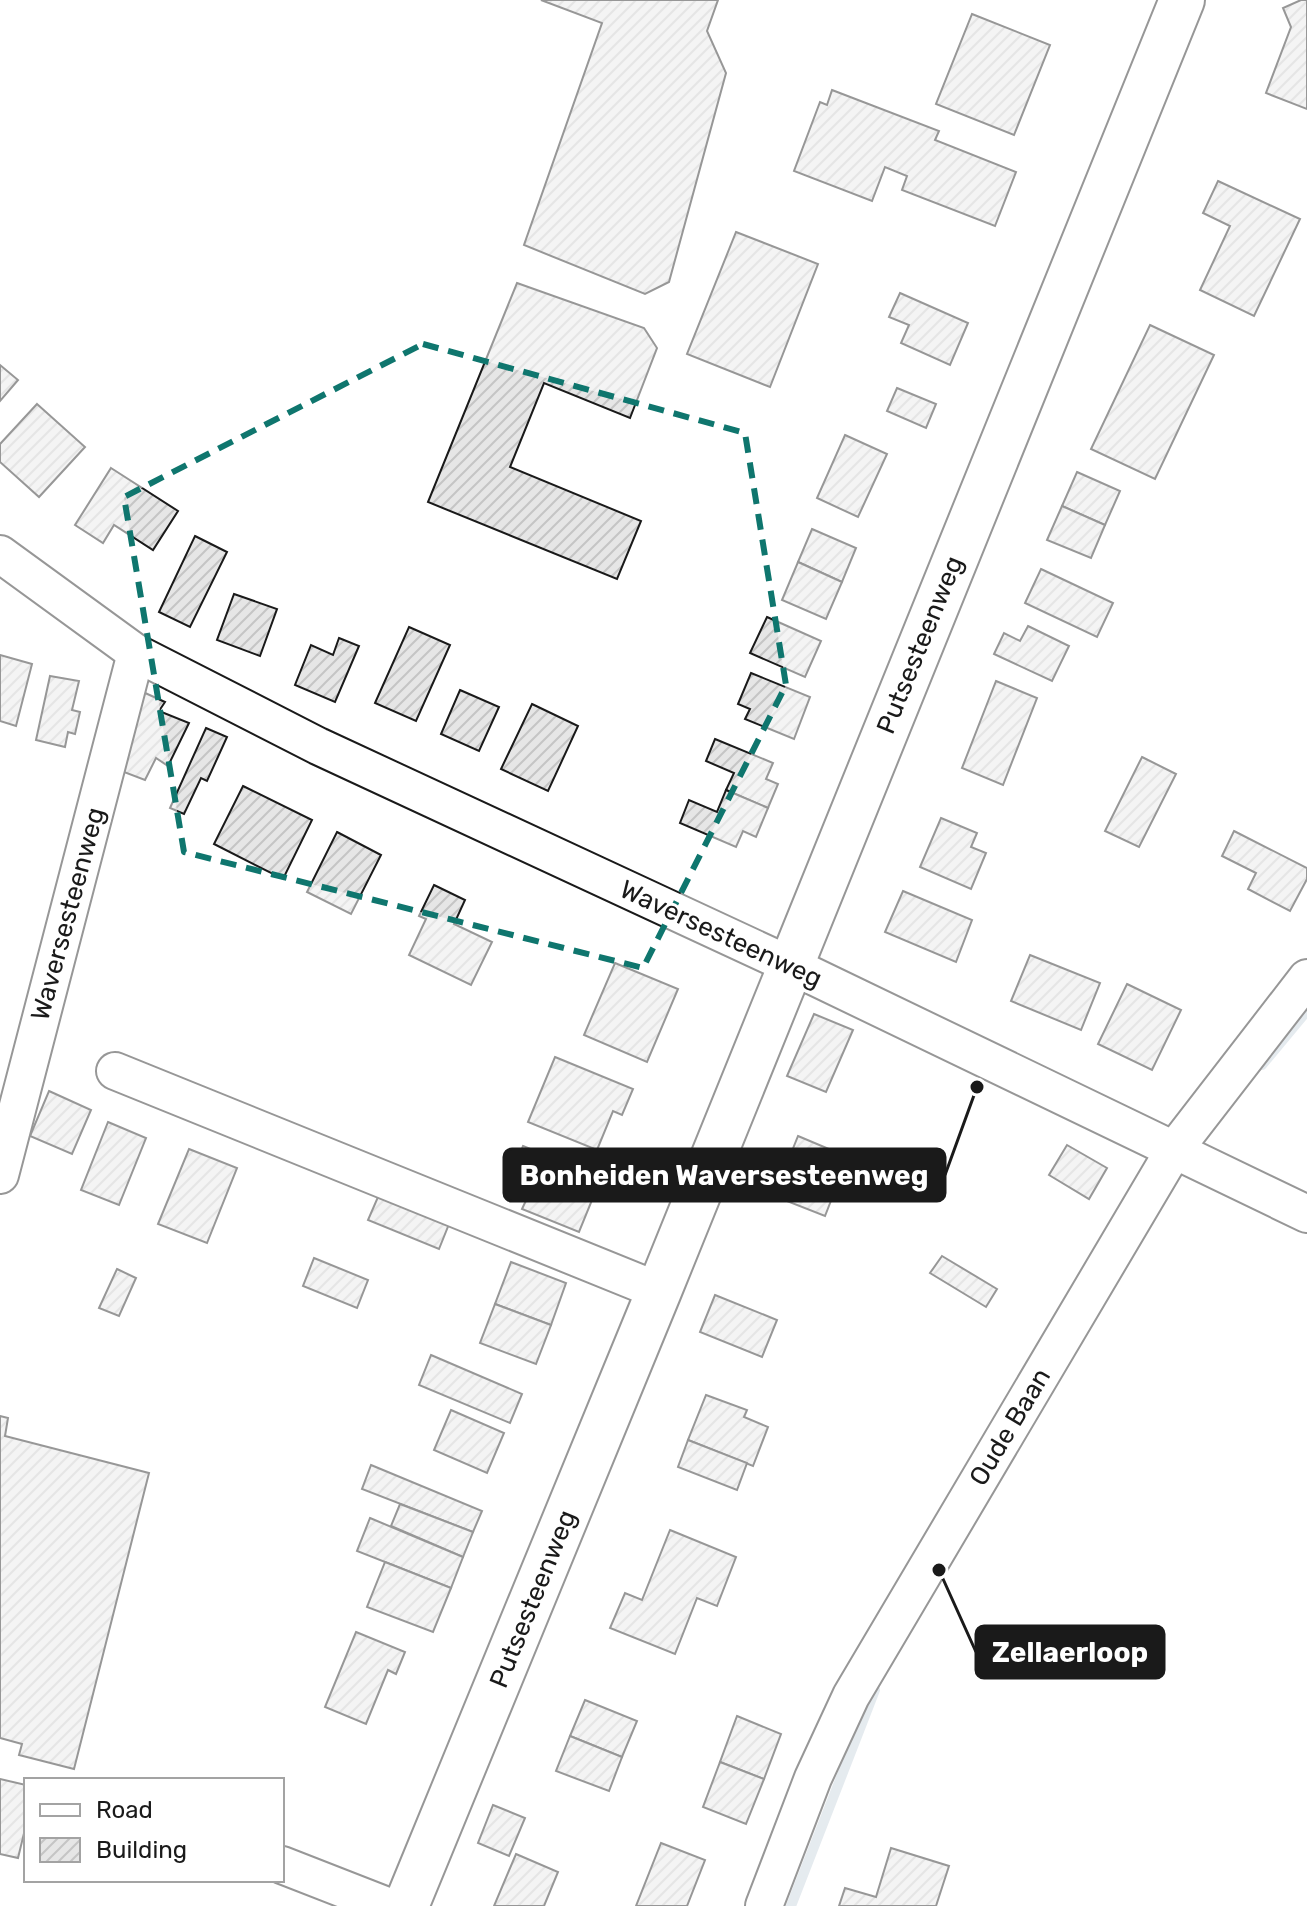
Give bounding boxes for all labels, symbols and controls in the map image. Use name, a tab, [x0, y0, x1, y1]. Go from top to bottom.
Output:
street label: Putsesteenweg	[870, 552, 970, 738]
street label: Waversesteenweg	[25, 804, 111, 1024]
street label: Waversesteenweg	[615, 874, 827, 994]
callout: Bonheiden Waversesteenweg	[504, 1149, 945, 1201]
text: Bonheiden Waversesteenweg	[519, 1159, 929, 1192]
street label: Oude Baan	[963, 1363, 1057, 1491]
street label: Putsesteenweg	[483, 1506, 583, 1692]
callout: Zellaerloop	[976, 1626, 1164, 1678]
text: Zellaerloop	[992, 1636, 1148, 1669]
legend	[24, 1778, 284, 1882]
text: Road	[96, 1796, 153, 1824]
text: Building	[96, 1836, 187, 1864]

